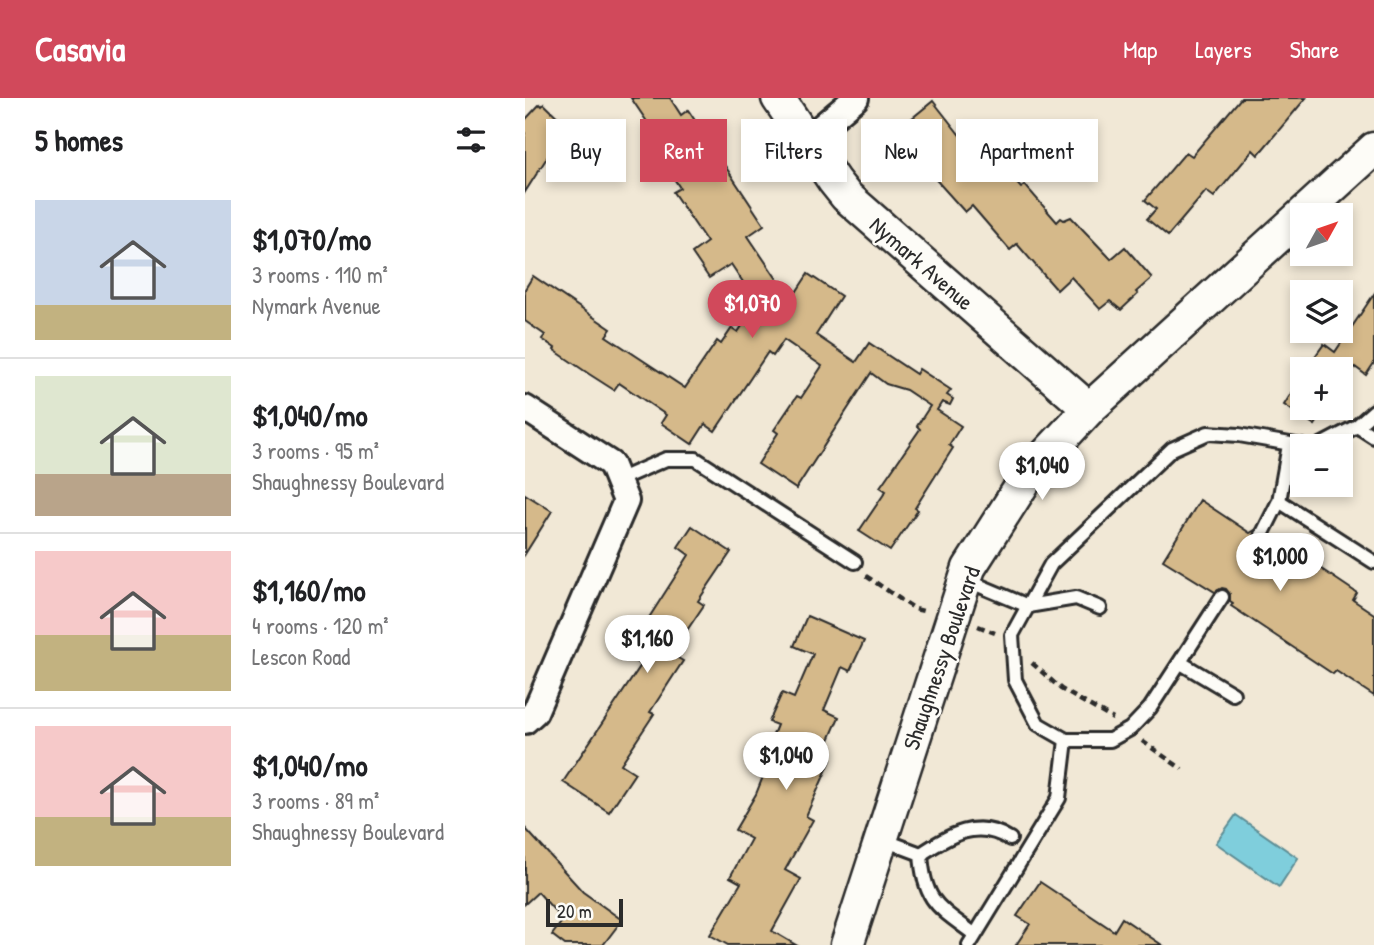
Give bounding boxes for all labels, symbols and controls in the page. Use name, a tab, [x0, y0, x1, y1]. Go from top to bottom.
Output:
text: Casavia	[35, 27, 125, 71]
text: Map	[1123, 33, 1157, 65]
text: Layers	[1195, 33, 1252, 65]
text: Share	[1290, 33, 1339, 65]
chip: Buy	[546, 119, 626, 182]
chip: Rent	[640, 119, 727, 182]
chip: Filters	[741, 119, 847, 182]
chip: New	[861, 119, 942, 182]
chip: Apartment	[956, 119, 1098, 182]
text: 5 homes	[35, 120, 123, 160]
icon: filters	[452, 121, 490, 159]
north arrow	[1290, 203, 1353, 266]
map controls	[1290, 203, 1353, 497]
street label: Nymark Avenue	[863, 209, 981, 317]
text: $1,070/mo	[252, 219, 371, 259]
icon: home	[91, 228, 175, 312]
text: 3 rooms · 110 m²	[252, 259, 388, 290]
pin: $1,070	[695, 280, 809, 340]
button: layers	[1290, 280, 1353, 343]
text: $1,070	[724, 287, 780, 318]
text: Nymark Avenue	[252, 290, 381, 321]
button: +	[1290, 357, 1353, 420]
text: $1,040/mo	[252, 395, 367, 435]
icon: home	[91, 404, 175, 488]
button: −	[1290, 434, 1353, 497]
text: 3 rooms · 95 m²	[252, 435, 379, 466]
pin: $1,040	[985, 442, 1099, 502]
text: $1,040	[1015, 449, 1069, 480]
text: Shaughnessy Boulevard	[252, 466, 444, 497]
pin: $1,000	[1223, 533, 1337, 593]
text: $1,000	[1252, 540, 1308, 571]
street label: Shaughnessy Boulevard	[895, 562, 987, 754]
text: $1,160/mo	[252, 570, 366, 610]
icon: home	[91, 579, 175, 663]
text: 4 rooms · 120 m²	[252, 610, 389, 641]
pin: $1,160	[590, 616, 704, 675]
text: $1,160	[621, 622, 673, 653]
text: Lescon Road	[252, 641, 350, 672]
pin: $1,040	[729, 732, 843, 792]
text: $1,040	[759, 739, 813, 770]
text: $1,040/mo	[252, 745, 367, 785]
icon: home	[91, 754, 175, 838]
text: 3 rooms · 89 m²	[252, 785, 379, 816]
text: Shaughnessy Boulevard	[252, 816, 444, 847]
scale bar	[546, 896, 623, 928]
text: 20 m	[557, 898, 592, 924]

